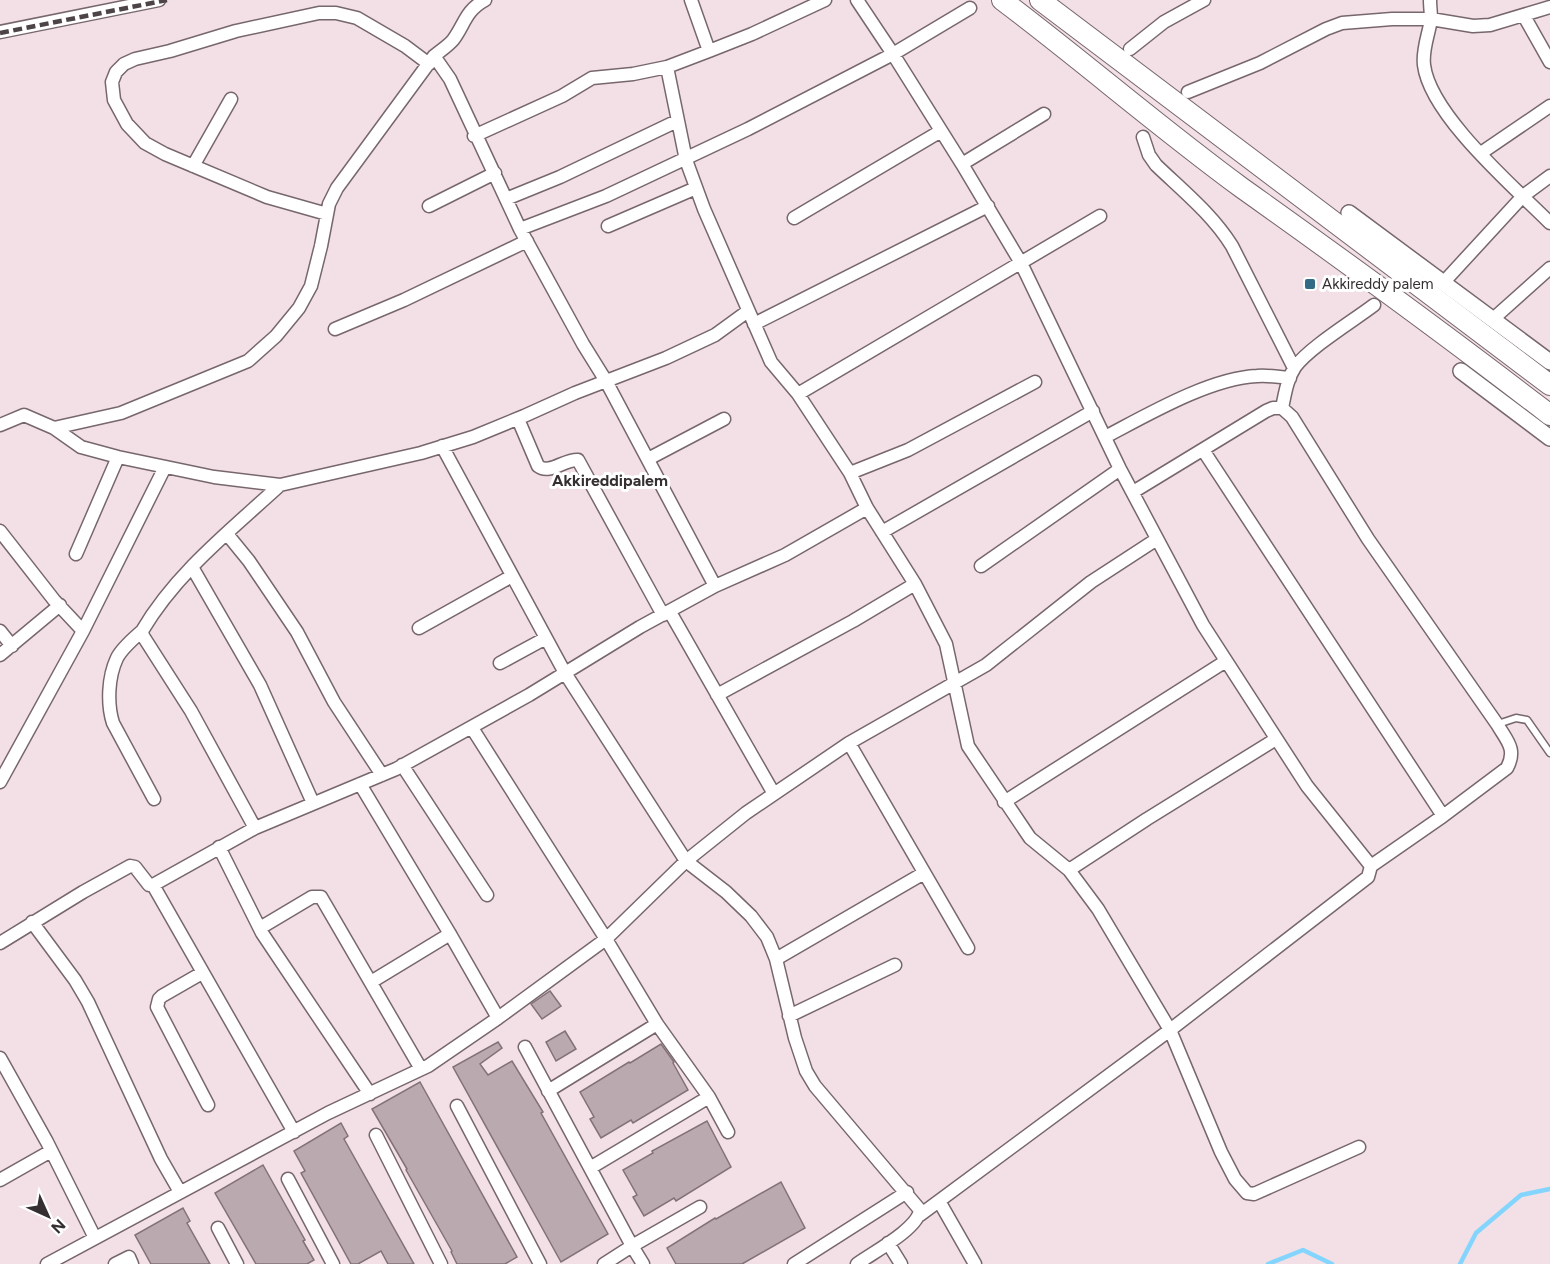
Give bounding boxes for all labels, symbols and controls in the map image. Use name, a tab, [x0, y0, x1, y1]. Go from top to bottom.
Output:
place label: Akkireddy palem	[1322, 275, 1433, 293]
marker: Akkireddy palem	[1303, 277, 1317, 291]
district label: Akkireddipalem	[552, 471, 668, 490]
north arrow	[18, 1186, 78, 1246]
text: N	[47, 1215, 69, 1237]

